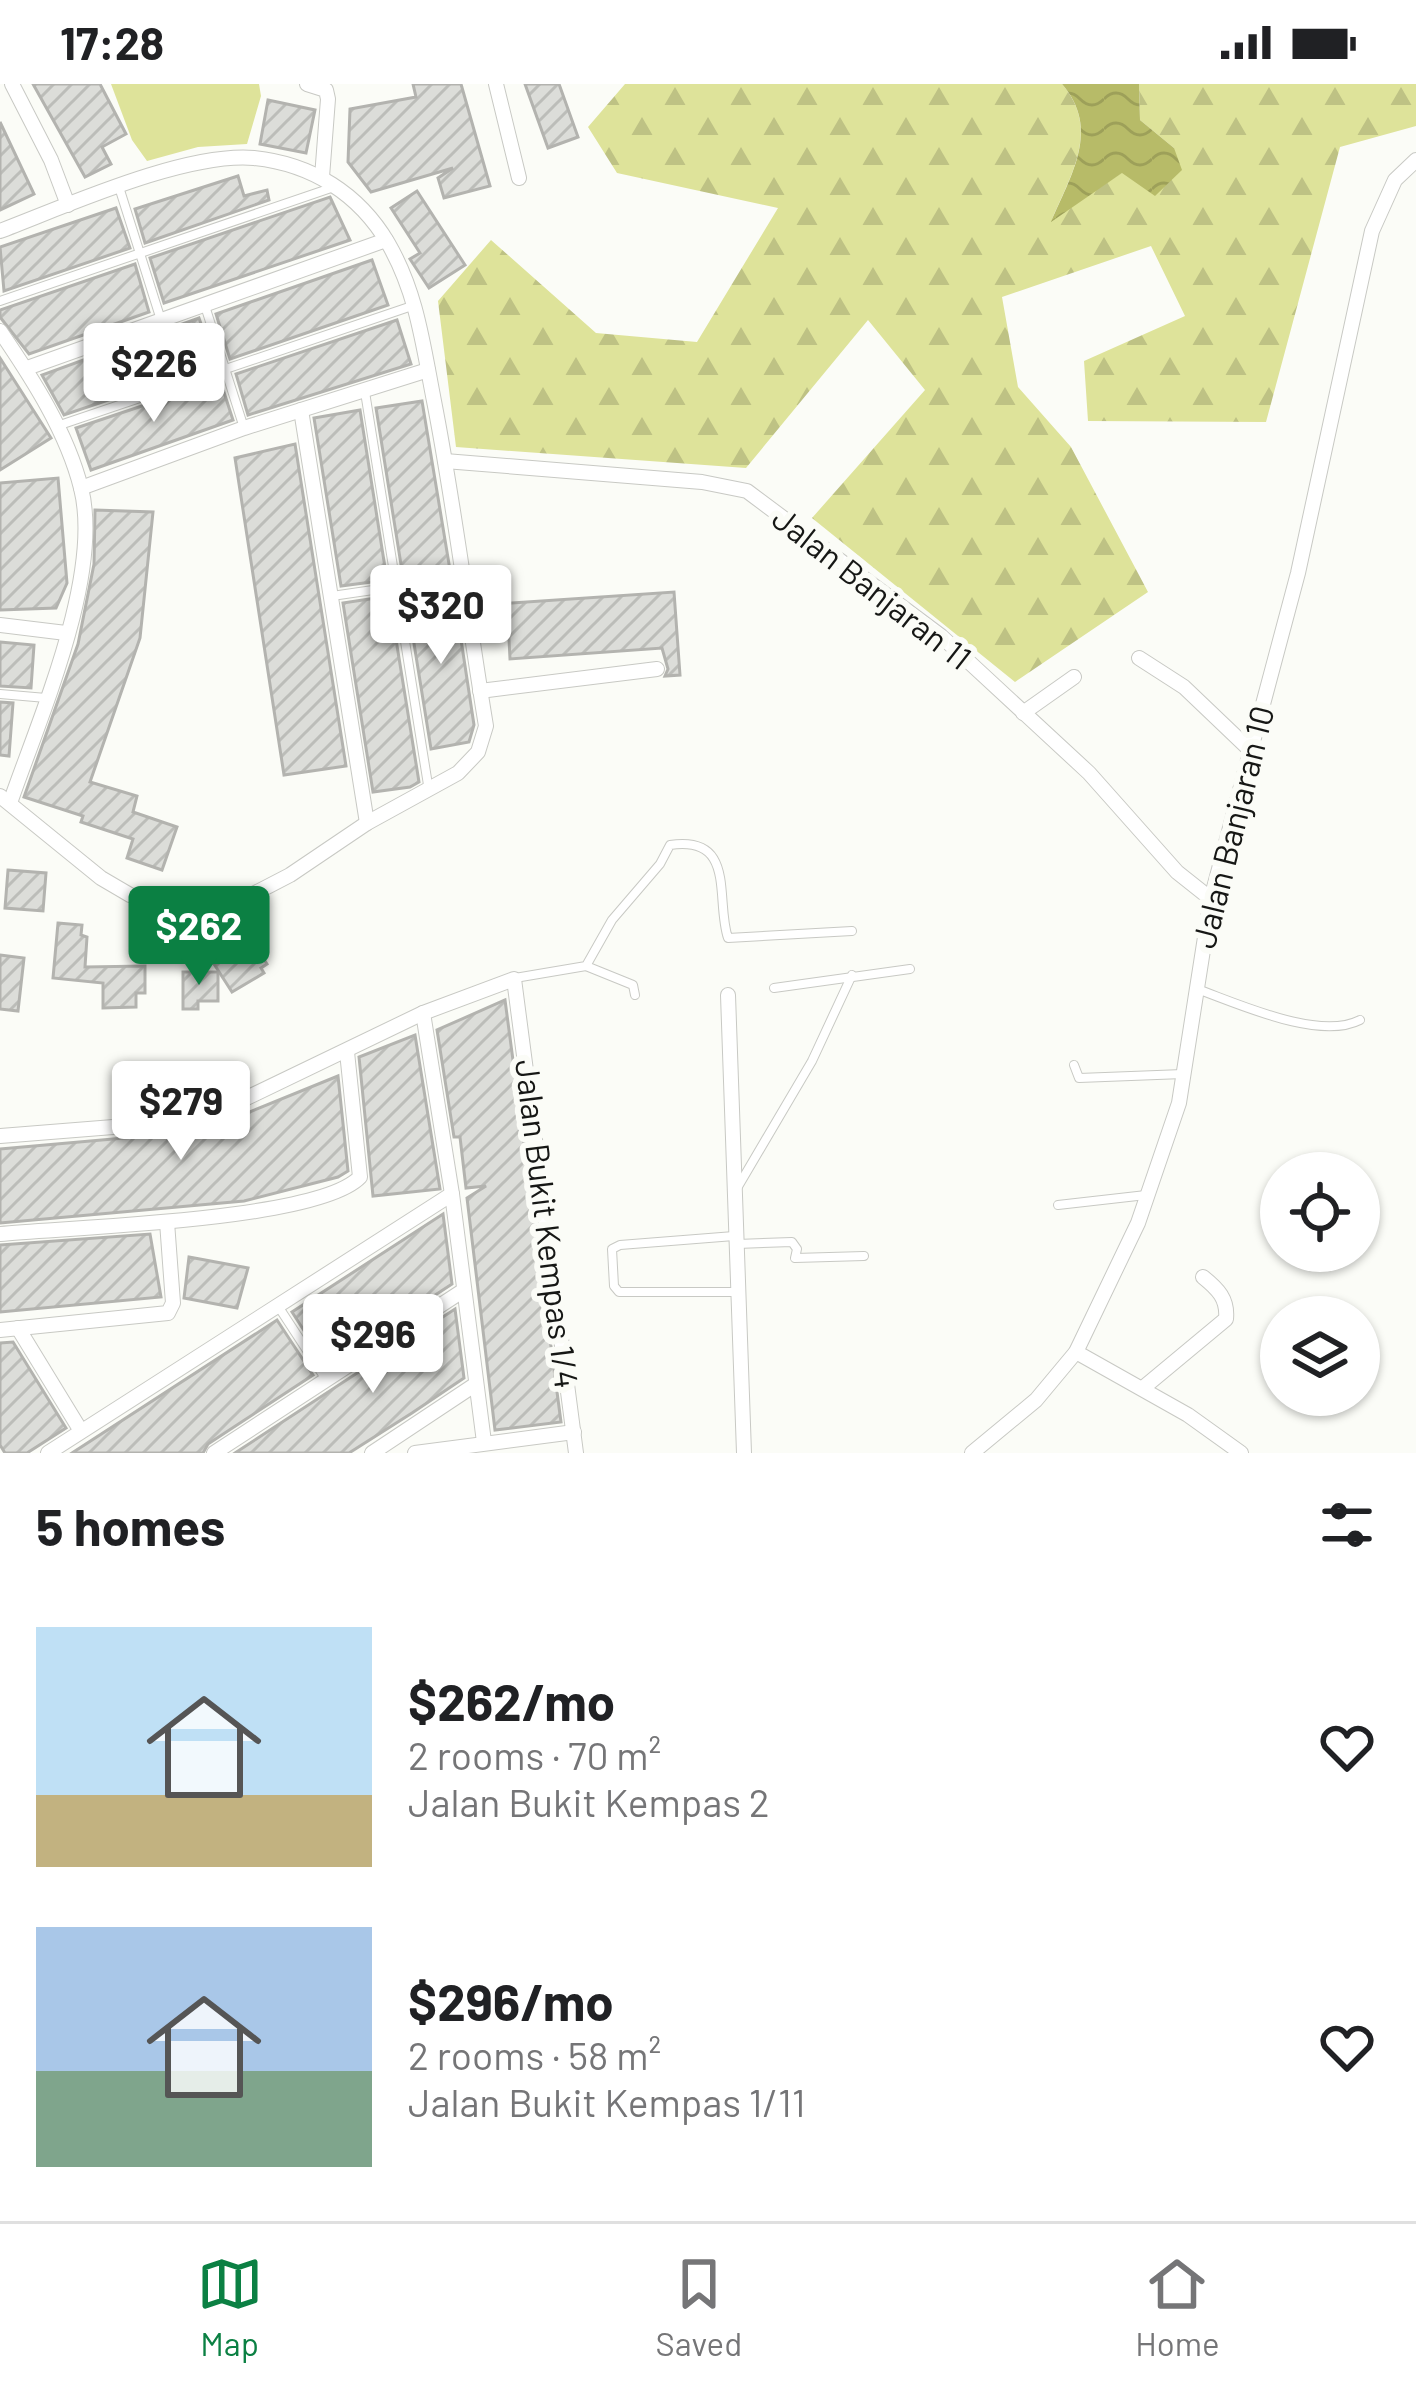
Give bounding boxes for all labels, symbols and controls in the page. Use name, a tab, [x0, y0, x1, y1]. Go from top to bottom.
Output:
text: 17:28	[60, 15, 164, 69]
pin: $226	[83, 323, 225, 425]
text: $226	[111, 338, 197, 385]
street label: Jalan Banjaran 11	[765, 497, 980, 677]
pin: $320	[370, 565, 512, 667]
text: $320	[397, 580, 485, 627]
street label: Jalan Banjaran 10	[1183, 701, 1281, 952]
pin: $262	[128, 886, 270, 988]
text: $262	[156, 901, 242, 948]
street label: Jalan Bukit Kempas 1/4	[508, 1057, 588, 1391]
pin: $279	[110, 1061, 252, 1163]
text: $279	[139, 1076, 223, 1123]
map controls	[1260, 1152, 1380, 1416]
button: locate	[1260, 1152, 1380, 1272]
pin: $296	[302, 1294, 444, 1396]
button: layers	[1260, 1296, 1380, 1416]
text: $296	[330, 1309, 416, 1356]
icon: filters	[1314, 1492, 1380, 1558]
text: 5 homes	[36, 1495, 225, 1556]
text: $262/mo	[408, 1670, 615, 1731]
icon: home	[132, 1675, 276, 1819]
icon: heart	[1314, 1714, 1380, 1780]
text: 2 rooms · 70 m²	[408, 1731, 661, 1778]
text: Jalan Bukit Kempas 2	[408, 1778, 770, 1825]
text: $296/mo	[408, 1970, 614, 2031]
icon: home	[132, 1975, 276, 2119]
icon: heart	[1314, 2014, 1380, 2080]
text: 2 rooms · 58 m²	[408, 2031, 661, 2078]
text: Jalan Bukit Kempas 1/11	[408, 2078, 805, 2125]
tab: Map	[197, 2251, 263, 2363]
tab: Saved	[656, 2251, 742, 2363]
tab: Home	[1135, 2251, 1219, 2363]

